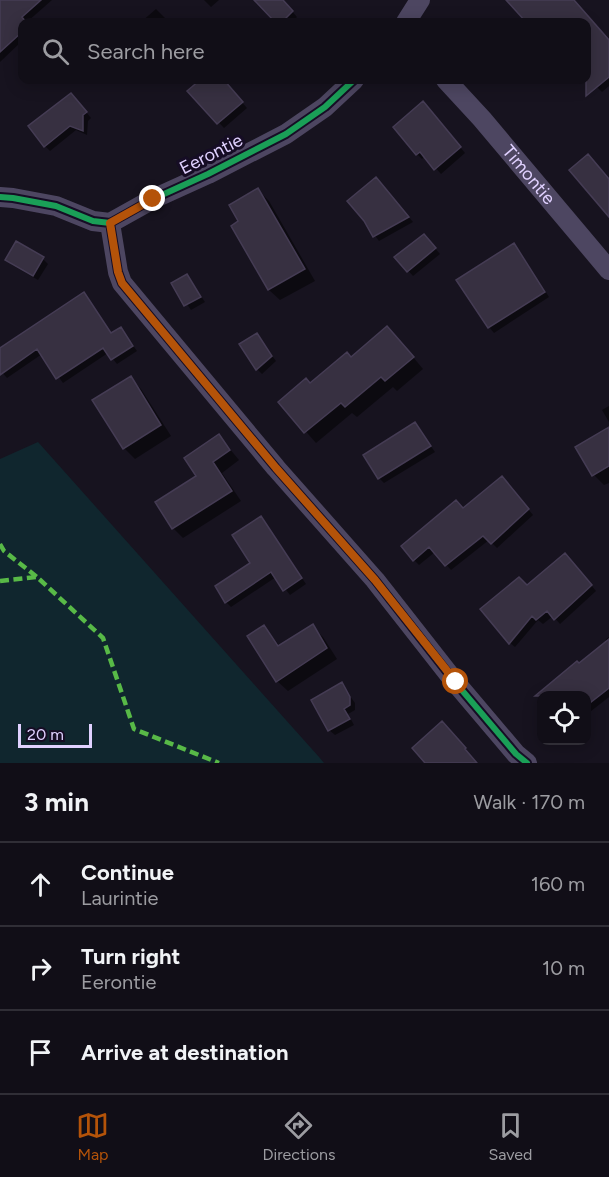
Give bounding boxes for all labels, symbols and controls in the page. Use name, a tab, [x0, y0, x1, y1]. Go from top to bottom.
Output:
search box	[18, 18, 591, 84]
icon: search	[39, 35, 72, 68]
text: Search here	[87, 38, 205, 65]
street label: Eerontie	[176, 129, 246, 179]
street label: Timontie	[498, 141, 560, 209]
route end	[139, 185, 165, 211]
route start	[442, 668, 468, 694]
map controls	[537, 691, 591, 745]
button: locate	[537, 691, 591, 745]
scale bar	[18, 721, 92, 748]
text: 20 m	[27, 725, 64, 744]
text: 3 min	[24, 786, 89, 818]
text: Walk · 170 m	[474, 790, 585, 814]
text: Continue	[81, 859, 174, 886]
icon: ahead	[24, 868, 57, 901]
text: 160 m	[531, 872, 585, 896]
text: Laurintie	[81, 886, 158, 910]
text: Turn right	[81, 943, 180, 970]
icon: right	[24, 952, 57, 985]
text: 10 m	[542, 956, 585, 980]
text: Eerontie	[81, 970, 156, 994]
icon: arrive	[24, 1036, 57, 1069]
text: Arrive at destination	[81, 1039, 289, 1066]
tab: Map	[76, 1109, 109, 1164]
tab: Directions	[262, 1109, 335, 1164]
tab: Saved	[488, 1109, 533, 1164]

